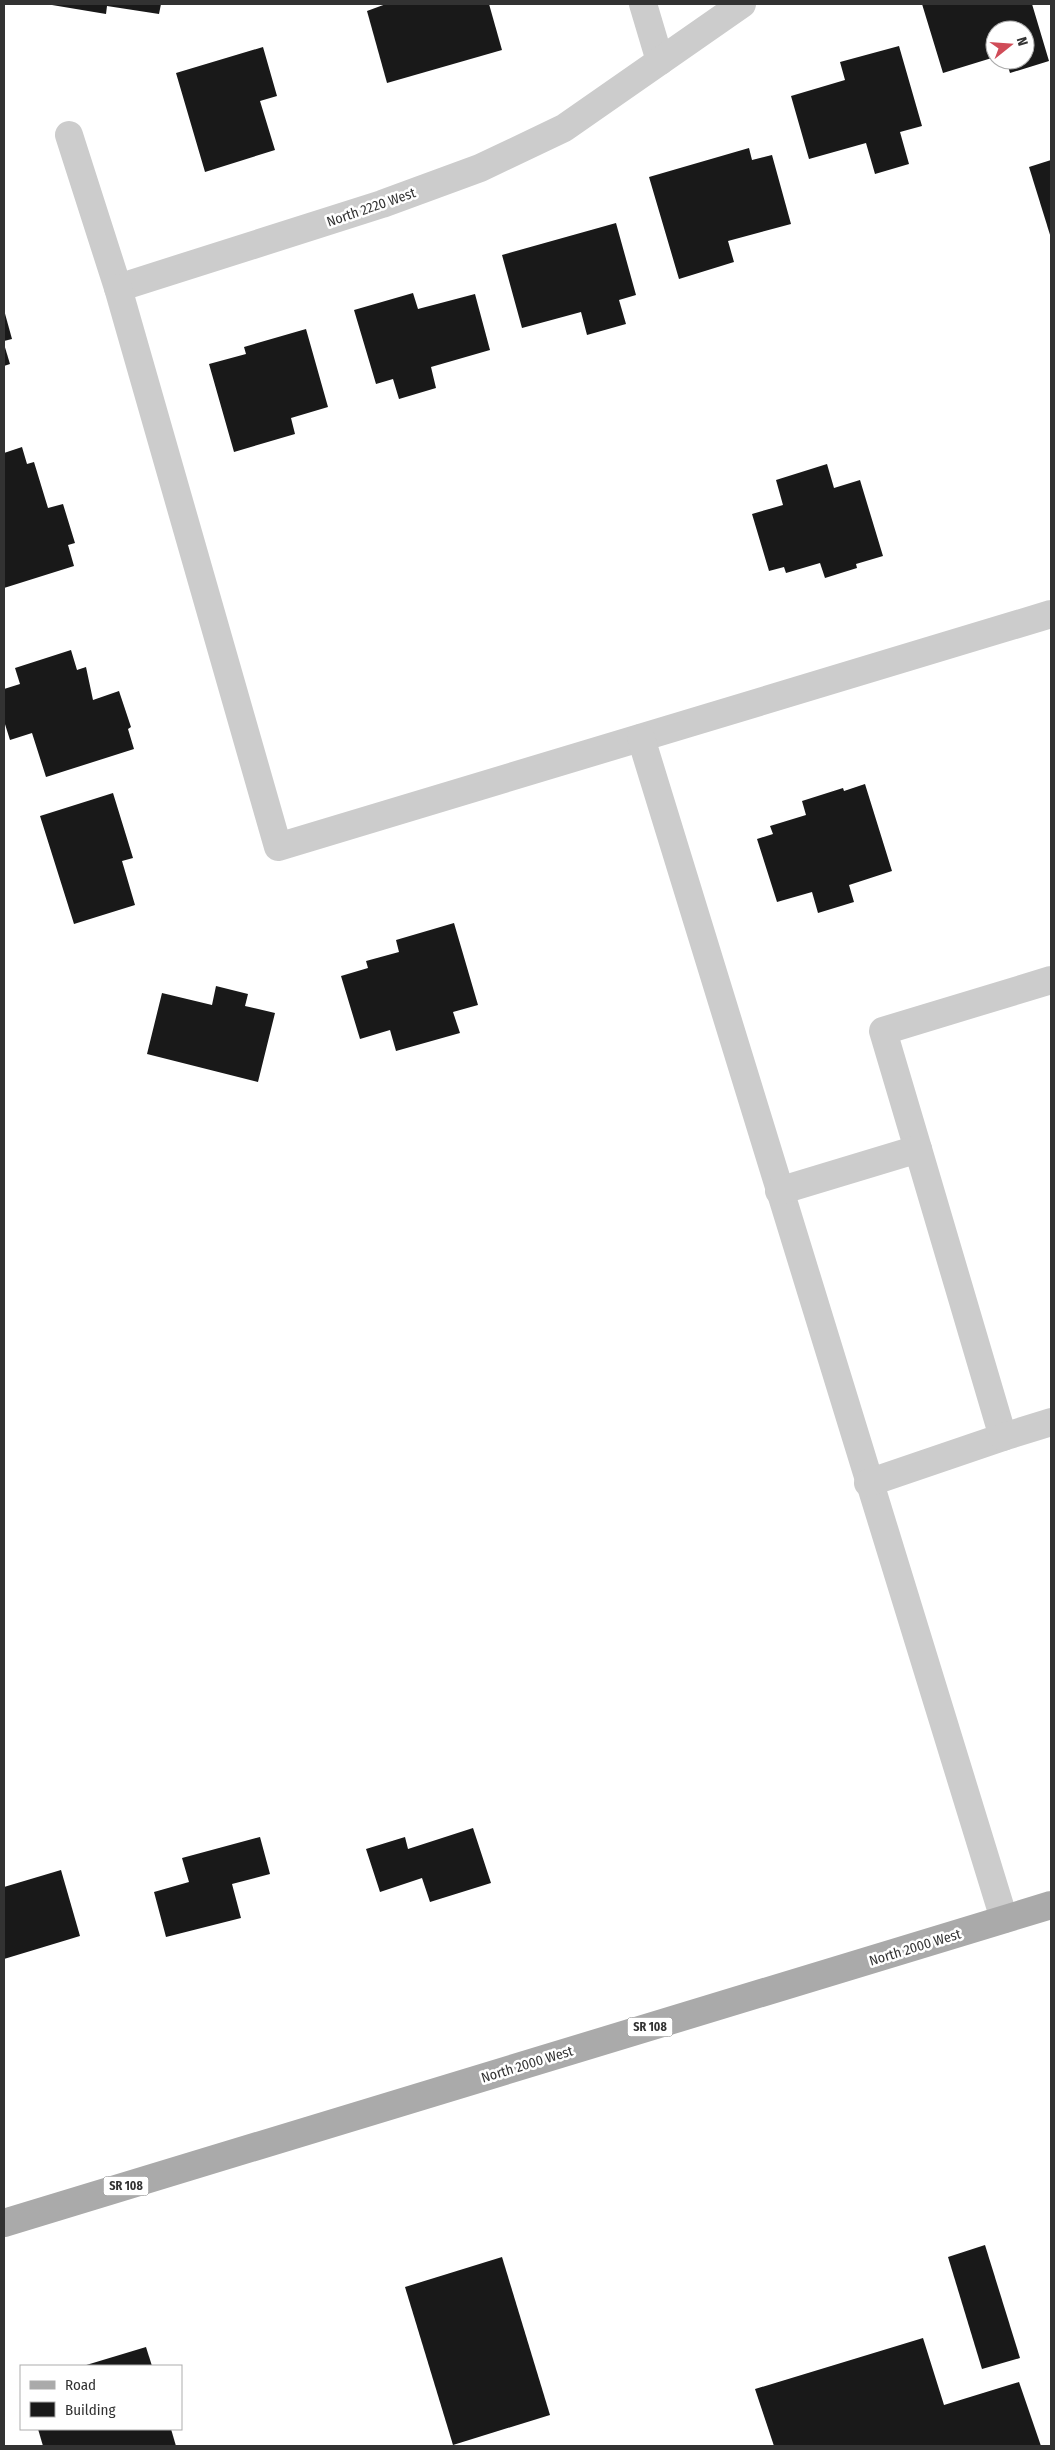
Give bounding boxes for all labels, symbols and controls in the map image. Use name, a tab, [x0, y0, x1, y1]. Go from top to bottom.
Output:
north arrow	[985, 20, 1035, 70]
text: N	[1013, 35, 1031, 48]
street label: North 2220 West	[324, 184, 418, 231]
street label: North 2000 West	[867, 1925, 964, 1970]
road number: SR 108	[628, 2018, 672, 2036]
street label: North 2000 West	[479, 2042, 576, 2087]
road number: SR 108	[104, 2176, 148, 2196]
legend	[20, 2365, 182, 2430]
text: Road	[65, 2376, 96, 2394]
text: Building	[65, 2401, 116, 2419]

